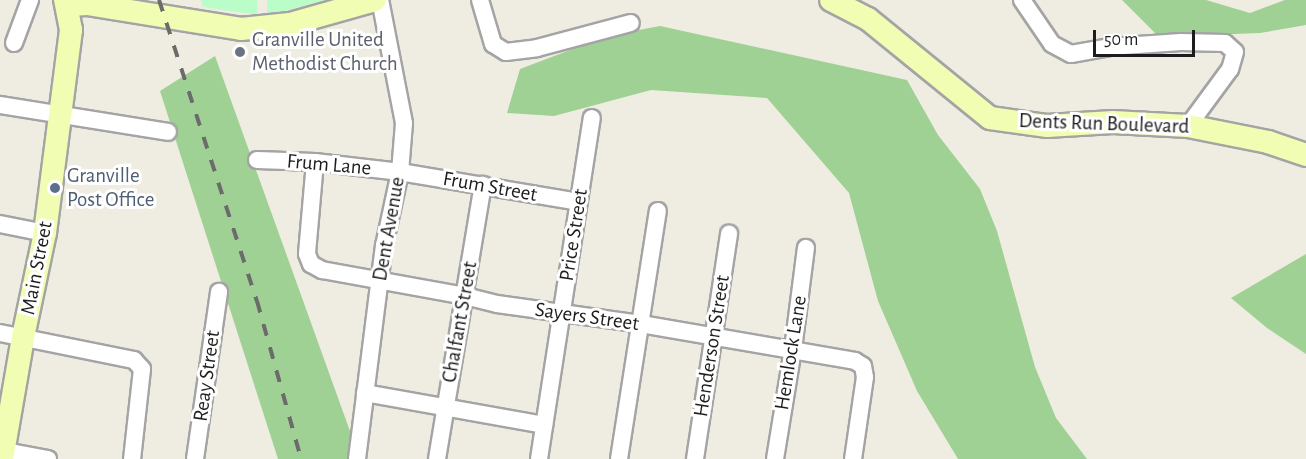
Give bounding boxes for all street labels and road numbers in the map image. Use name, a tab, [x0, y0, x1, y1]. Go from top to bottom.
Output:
street label: Dents Run Boulevard	[1018, 108, 1190, 140]
street label: Frum Lane	[286, 149, 372, 181]
street label: Frum Street	[441, 166, 539, 208]
street label: Dent Avenue	[367, 175, 411, 283]
street label: Price Street	[554, 187, 594, 283]
street label: Main Street	[16, 219, 58, 317]
street label: Chalfant Street	[437, 259, 483, 385]
street label: Henderson Street	[688, 273, 736, 419]
street label: Hemlock Lane	[769, 294, 813, 412]
street label: Sayers Street	[533, 297, 641, 337]
street label: Reay Street	[188, 329, 226, 423]

